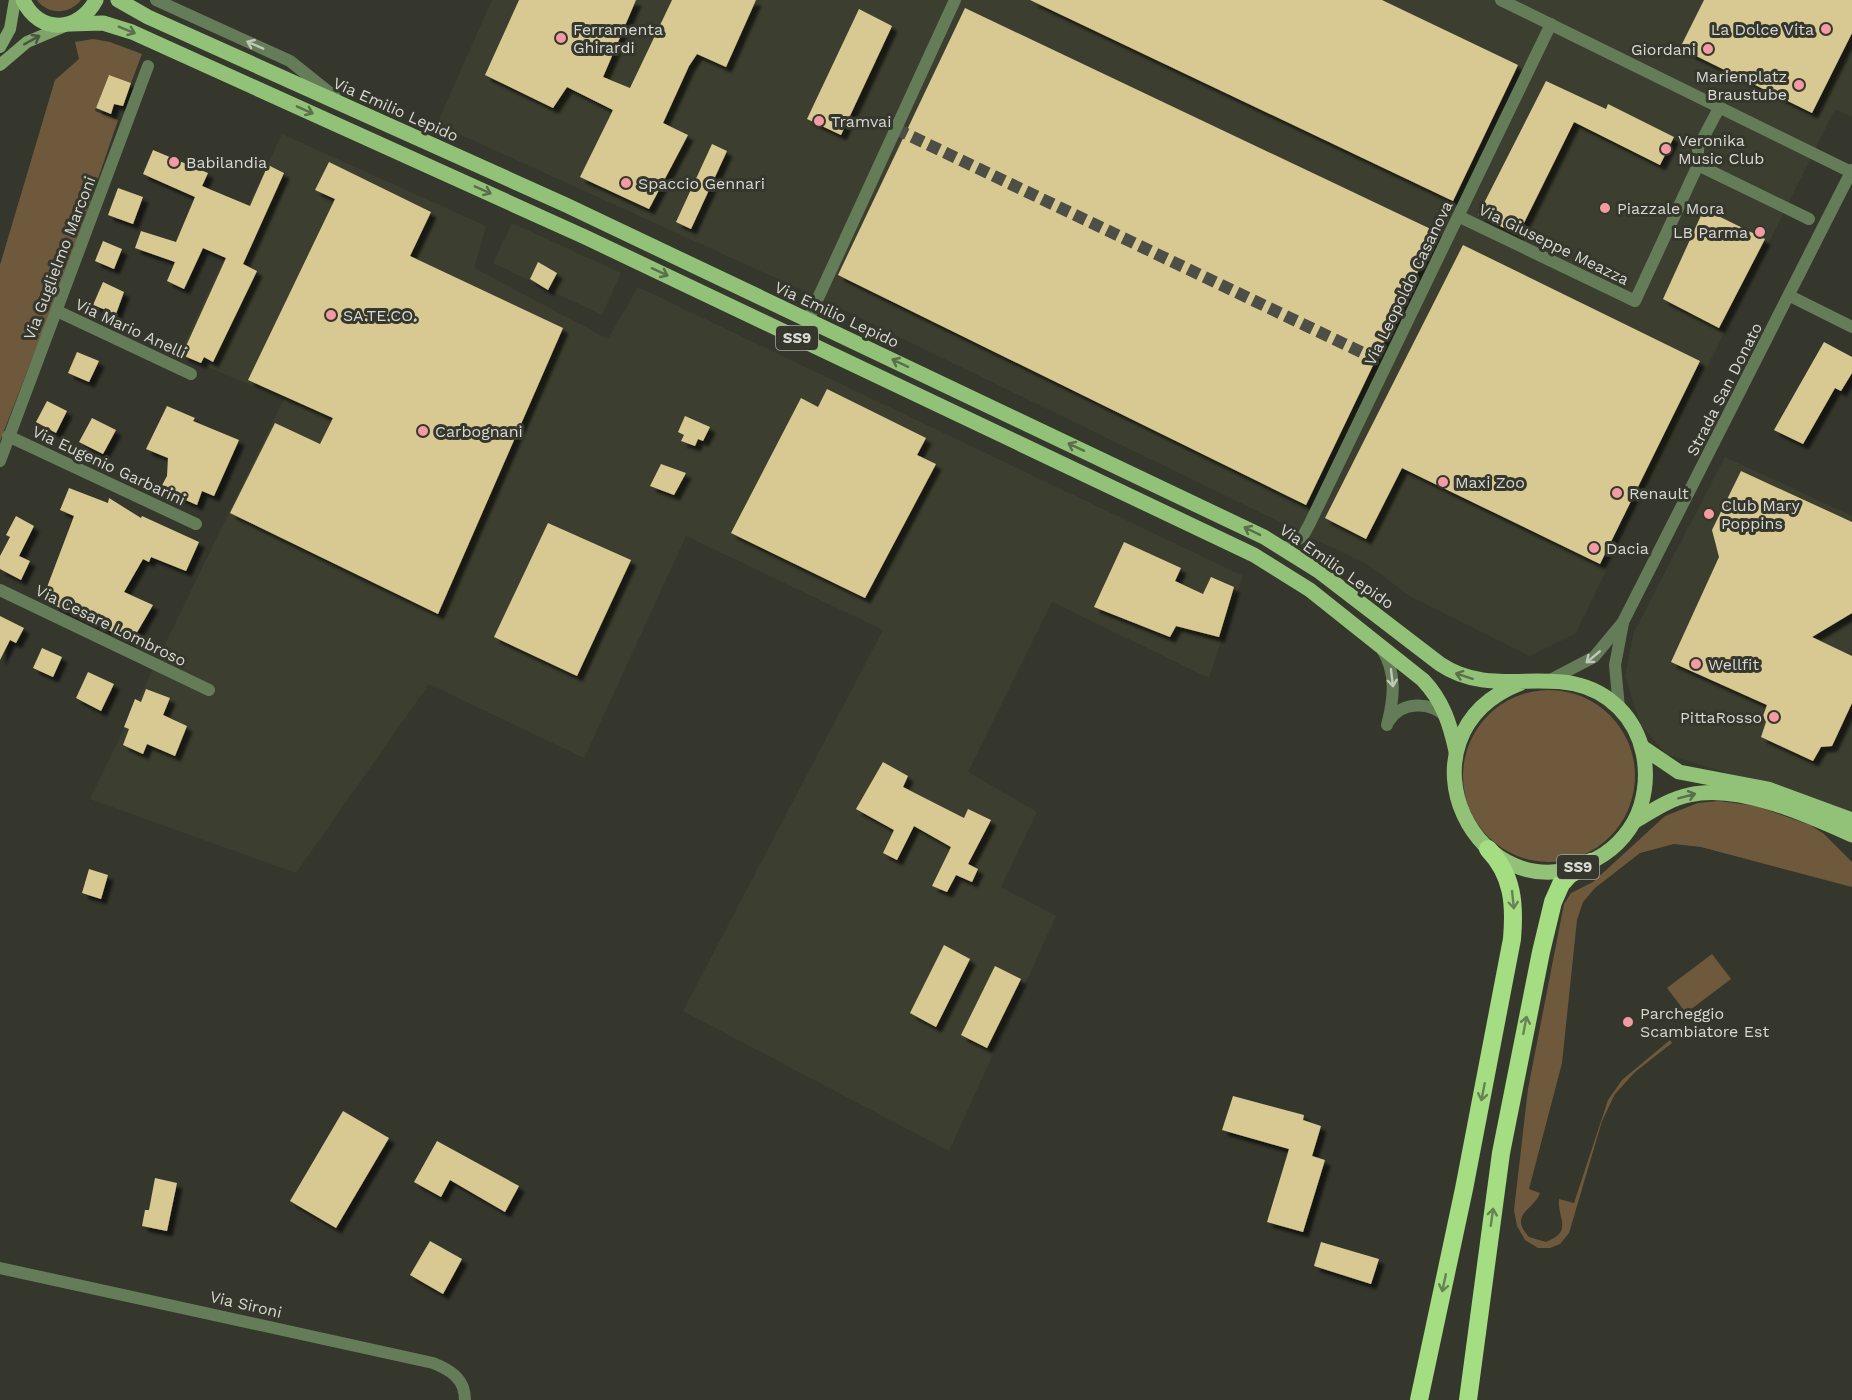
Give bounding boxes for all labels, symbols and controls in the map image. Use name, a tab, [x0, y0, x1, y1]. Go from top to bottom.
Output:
place label: Ferramenta Ghirardi	[573, 20, 663, 57]
place label: La Dolce Vita	[1711, 20, 1814, 39]
marker: La Dolce Vita	[1819, 22, 1833, 36]
one-way arrow	[117, 26, 136, 37]
marker: Ferramenta Ghirardi	[554, 31, 568, 45]
one-way arrow	[23, 34, 40, 46]
one-way arrow	[247, 38, 265, 50]
place label: Giordani	[1631, 40, 1696, 59]
marker: Giordani	[1701, 42, 1715, 56]
place label: Marienplatz Braustube	[1696, 67, 1787, 104]
street label: Via Emilio Lepido	[330, 73, 461, 146]
marker: Marienplatz Braustube	[1792, 78, 1806, 92]
one-way arrow	[296, 106, 314, 117]
place label: Tramvai	[831, 112, 891, 131]
marker: Tramvai	[812, 114, 826, 128]
place label: Veronika Music Club	[1678, 131, 1764, 168]
marker: Veronika Music Club	[1659, 142, 1673, 156]
place label: Babilandia	[186, 153, 267, 172]
marker: Babilandia	[167, 155, 181, 169]
street label: Via Guglielmo Marconi	[19, 174, 100, 343]
place label: Spaccio Gennari	[638, 174, 765, 193]
marker: Spaccio Gennari	[619, 176, 633, 190]
one-way arrow	[473, 185, 491, 197]
street label: Via Leopoldo Casanova	[1360, 198, 1457, 369]
place label: Piazzale Mora	[1617, 199, 1724, 218]
street label: Via Giuseppe Meazza	[1476, 200, 1632, 289]
marker: Piazzale Mora	[1598, 201, 1612, 215]
place label: LB Parma	[1673, 223, 1748, 242]
marker: LB Parma	[1753, 225, 1767, 239]
one-way arrow	[650, 267, 668, 279]
street label: Via Emilio Lepido	[772, 277, 902, 352]
street label: Via Mario Anelli	[72, 294, 189, 362]
place label: SA.TE.CO.	[343, 306, 417, 325]
marker: SA.TE.CO.	[324, 308, 338, 322]
street label: Strada San Donato	[1683, 319, 1766, 459]
road number: SS9	[776, 326, 818, 350]
one-way arrow	[891, 357, 909, 369]
street label: Via Eugenio Garbarini	[29, 422, 188, 509]
place label: Carbognani	[435, 422, 523, 441]
marker: Carbognani	[416, 424, 430, 438]
one-way arrow	[1067, 441, 1085, 453]
place label: Maxi Zoo	[1455, 473, 1525, 492]
marker: Maxi Zoo	[1436, 475, 1450, 489]
place label: Renault	[1629, 484, 1689, 503]
marker: Renault	[1610, 486, 1624, 500]
place label: Club Mary Poppins	[1721, 496, 1800, 533]
marker: Club Mary Poppins	[1702, 507, 1716, 521]
street label: Via Emilio Lepido	[1276, 520, 1398, 613]
one-way arrow	[1243, 524, 1261, 536]
place label: Dacia	[1606, 539, 1649, 558]
marker: Dacia	[1587, 541, 1601, 555]
street label: Via Cesare Lombroso	[32, 581, 189, 670]
one-way arrow	[1585, 650, 1601, 663]
place label: Wellfit	[1708, 655, 1759, 674]
marker: Wellfit	[1689, 657, 1703, 671]
one-way arrow	[1387, 668, 1398, 688]
one-way arrow	[1455, 670, 1474, 681]
place label: PittaRosso	[1680, 708, 1762, 727]
marker: PittaRosso	[1767, 710, 1781, 724]
one-way arrow	[1677, 789, 1696, 801]
road number: SS9	[1557, 855, 1599, 879]
one-way arrow	[1508, 890, 1519, 910]
place label: Parcheggio Scambiatore Est	[1640, 1004, 1769, 1041]
marker: Parcheggio Scambiatore Est	[1621, 1015, 1635, 1029]
one-way arrow	[1520, 1016, 1531, 1035]
one-way arrow	[1477, 1082, 1488, 1102]
one-way arrow	[1486, 1208, 1497, 1227]
one-way arrow	[1438, 1274, 1450, 1293]
street label: Via Sironi	[208, 1287, 284, 1322]

